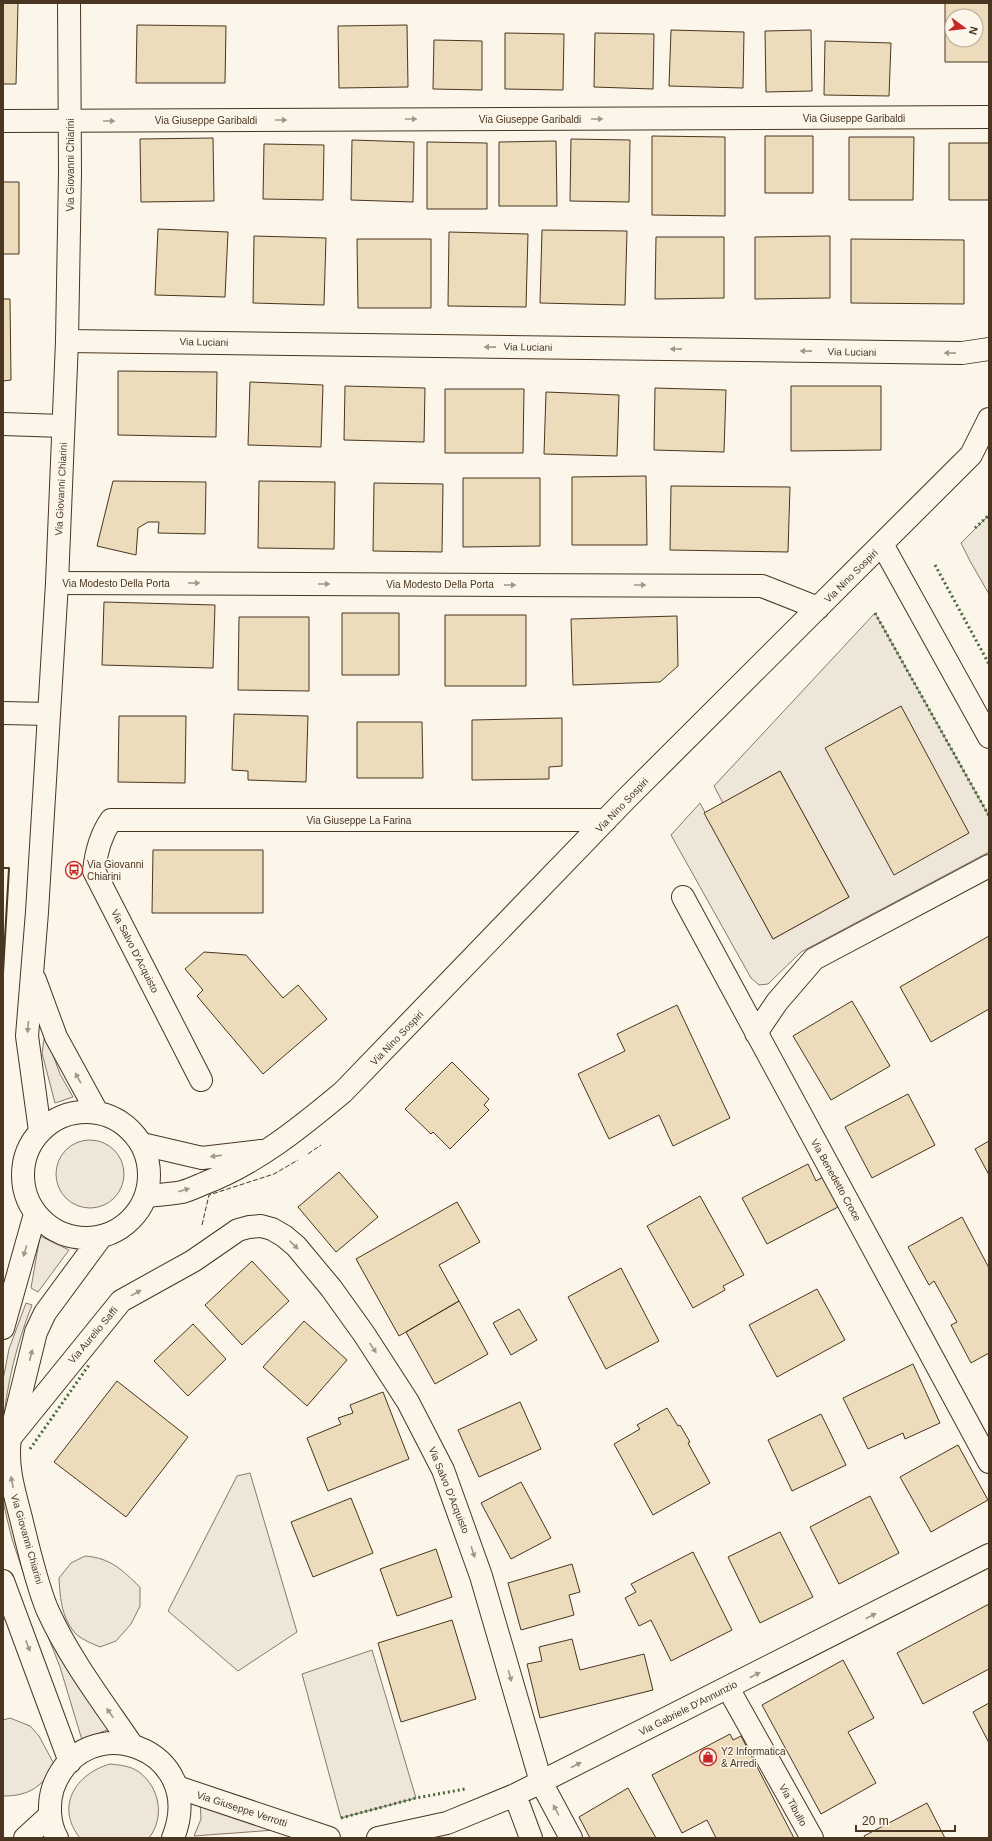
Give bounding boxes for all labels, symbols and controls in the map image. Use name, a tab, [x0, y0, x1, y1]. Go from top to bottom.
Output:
north arrow	[944, 8, 984, 48]
text: N	[967, 25, 980, 36]
street label: Via Giuseppe Garibaldi	[803, 113, 905, 124]
street label: Via Giuseppe Garibaldi	[479, 114, 581, 125]
street label: Via Giuseppe Garibaldi	[155, 115, 257, 126]
one-way arrow	[405, 116, 418, 122]
one-way arrow	[591, 116, 604, 122]
one-way arrow	[275, 117, 288, 123]
street label: Via Giovanni Chiarini	[65, 118, 76, 212]
one-way arrow	[103, 118, 116, 124]
street label: Via Luciani	[180, 336, 228, 348]
street label: Via Luciani	[504, 341, 552, 353]
one-way arrow	[484, 343, 496, 350]
one-way arrow	[669, 346, 682, 352]
street label: Via Luciani	[828, 346, 876, 358]
one-way arrow	[799, 348, 812, 354]
one-way arrow	[943, 350, 956, 356]
street label: Via Giovanni Chiarini	[53, 442, 69, 536]
street label: Via Nino Sospiri	[822, 547, 880, 605]
street label: Via Modesto Della Porta	[62, 578, 170, 589]
street label: Via Modesto Della Porta	[386, 579, 494, 590]
one-way arrow	[188, 580, 201, 586]
one-way arrow	[318, 581, 331, 587]
one-way arrow	[504, 582, 517, 588]
one-way arrow	[634, 582, 647, 588]
street label: Via Nino Sospiri	[593, 776, 651, 834]
street label: Via Giuseppe La Farina	[307, 815, 412, 826]
place label: Via Giovanni Chiarini	[87, 859, 144, 882]
bus stop icon: Via Giovanni Chiarini	[64, 860, 84, 880]
street label: Via Salvo D'Acquisto	[109, 907, 161, 995]
street label: Via Nino Sospiri	[368, 1009, 426, 1067]
one-way arrow	[25, 1021, 31, 1033]
one-way arrow	[75, 1072, 82, 1084]
street label: Via Benedetto Croce	[809, 1137, 863, 1223]
one-way arrow	[210, 1153, 222, 1159]
one-way arrow	[178, 1187, 190, 1193]
one-way arrow	[289, 1240, 299, 1250]
one-way arrow	[22, 1246, 28, 1258]
one-way arrow	[130, 1289, 142, 1296]
street label: Via Aurelio Saffi	[66, 1305, 120, 1365]
one-way arrow	[369, 1342, 377, 1353]
one-way arrow	[28, 1349, 34, 1361]
street label: Via Salvo D'Acquisto	[427, 1445, 472, 1535]
one-way arrow	[8, 1476, 14, 1488]
street label: Via Giovanni Chiarini	[9, 1493, 45, 1585]
one-way arrow	[470, 1546, 476, 1558]
one-way arrow	[865, 1612, 876, 1619]
one-way arrow	[25, 1640, 31, 1652]
one-way arrow	[507, 1670, 513, 1682]
one-way arrow	[749, 1671, 761, 1678]
street label: Via Gabriele D'Annunzio	[637, 1678, 739, 1738]
one-way arrow	[106, 1708, 114, 1718]
place label: Y2 Informatica & Arredi	[721, 1746, 786, 1769]
shop icon: Y2 Informatica & Arredi	[698, 1747, 718, 1767]
one-way arrow	[571, 1762, 582, 1768]
street label: Via Tibullo	[777, 1782, 809, 1828]
street label: Via Giuseppe Verrotti	[195, 1789, 289, 1829]
one-way arrow	[553, 1804, 560, 1816]
scale bar	[856, 1807, 955, 1833]
text: 20 m	[862, 1814, 889, 1828]

